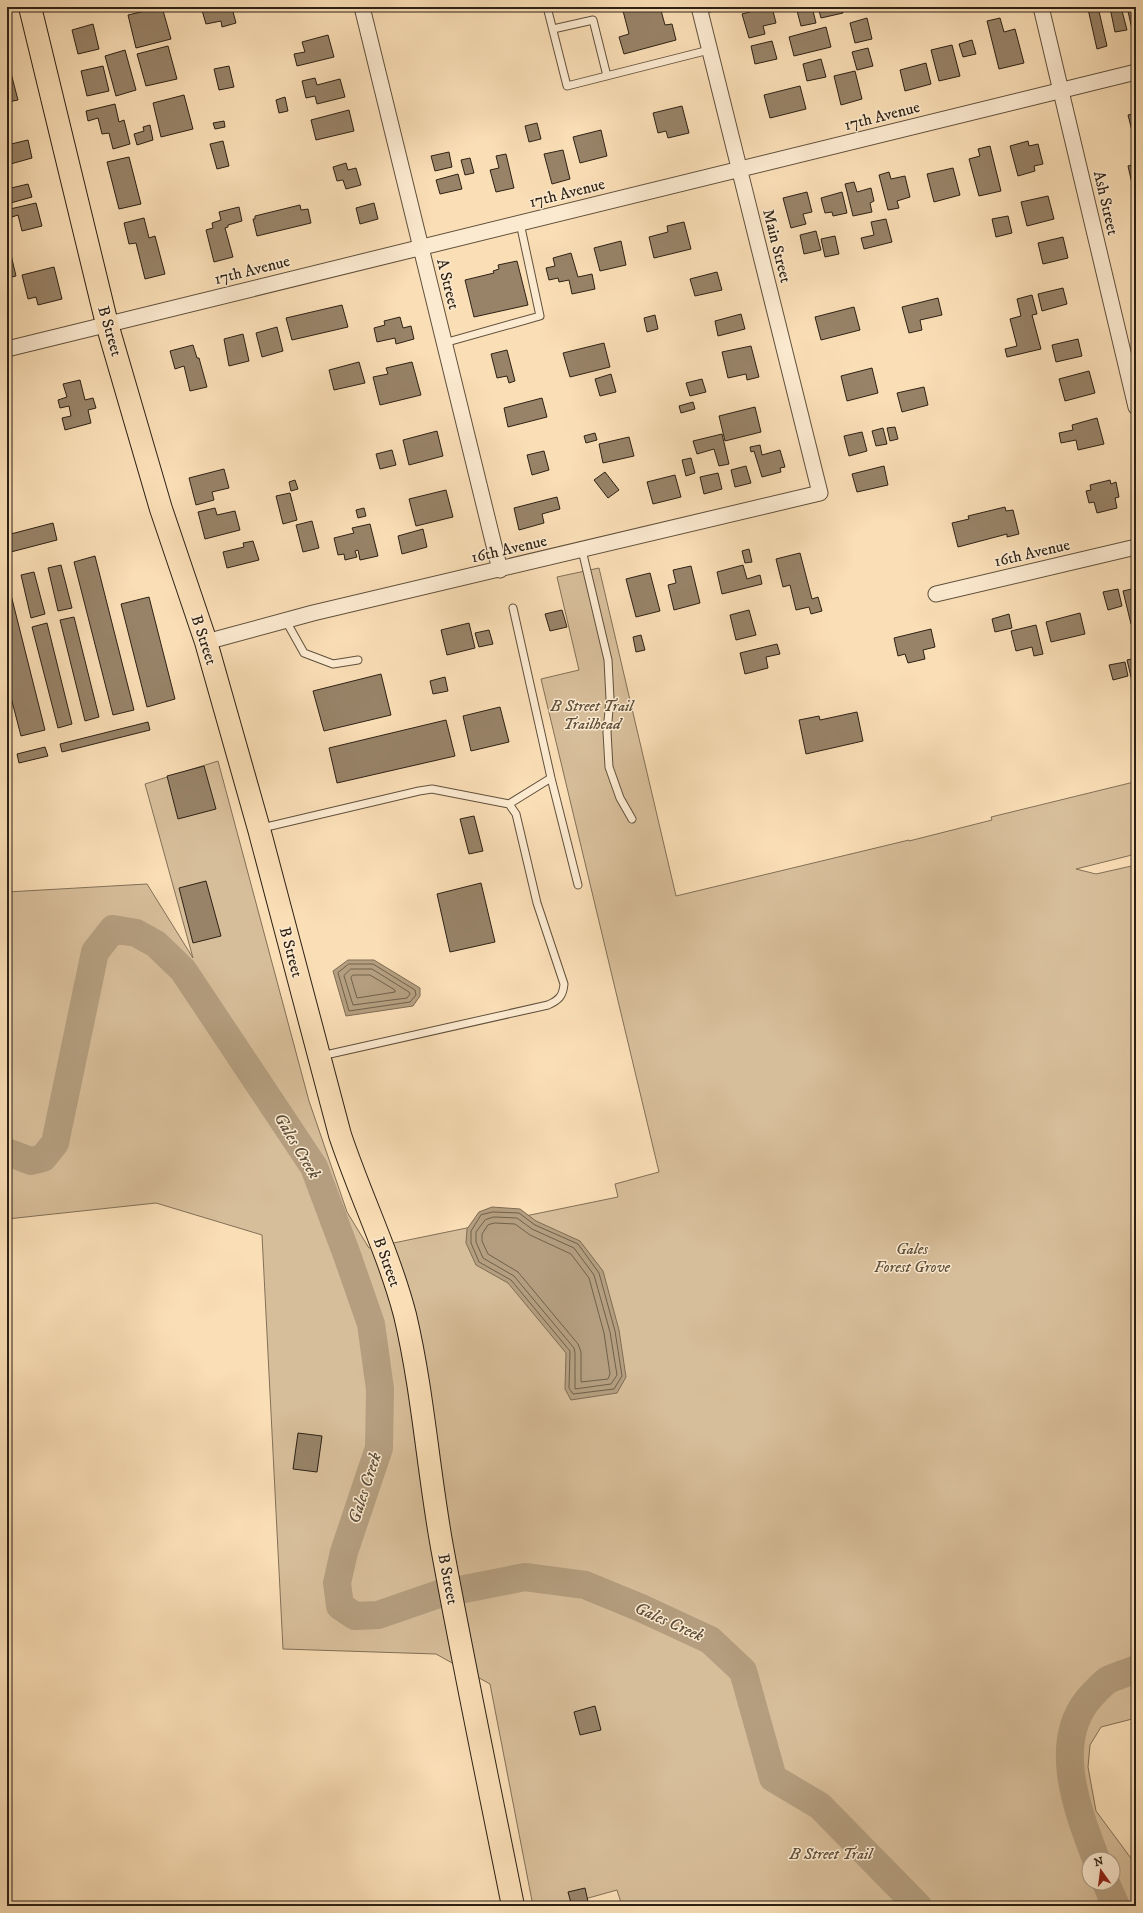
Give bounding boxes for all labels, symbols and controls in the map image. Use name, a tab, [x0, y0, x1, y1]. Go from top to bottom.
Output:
street label: 17th Avenue	[842, 97, 922, 135]
street label: Ash Street	[1089, 169, 1123, 237]
street label: 17th Avenue	[527, 174, 607, 212]
street label: Main Street	[758, 207, 796, 285]
street label: 17th Avenue	[212, 251, 292, 289]
street label: A Street	[432, 257, 464, 311]
street label: B Street	[93, 304, 127, 358]
street label: 16th Avenue	[469, 530, 549, 567]
street label: 16th Avenue	[992, 534, 1072, 571]
street label: B Street	[187, 612, 221, 668]
park label: B Street Trail Trailhead	[550, 696, 635, 734]
street label: B Street	[275, 925, 307, 979]
water label: Gales Creek	[269, 1109, 326, 1184]
street label: B Street	[369, 1234, 405, 1290]
park label: Gales Forest Grove	[874, 1239, 951, 1277]
water label: Gales Creek	[343, 1449, 387, 1526]
street label: B Street	[433, 1552, 463, 1606]
water label: Gales Creek	[631, 1597, 708, 1647]
park label: B Street Trail	[789, 1844, 874, 1864]
north arrow	[1081, 1851, 1121, 1891]
text: N	[1093, 1854, 1105, 1870]

